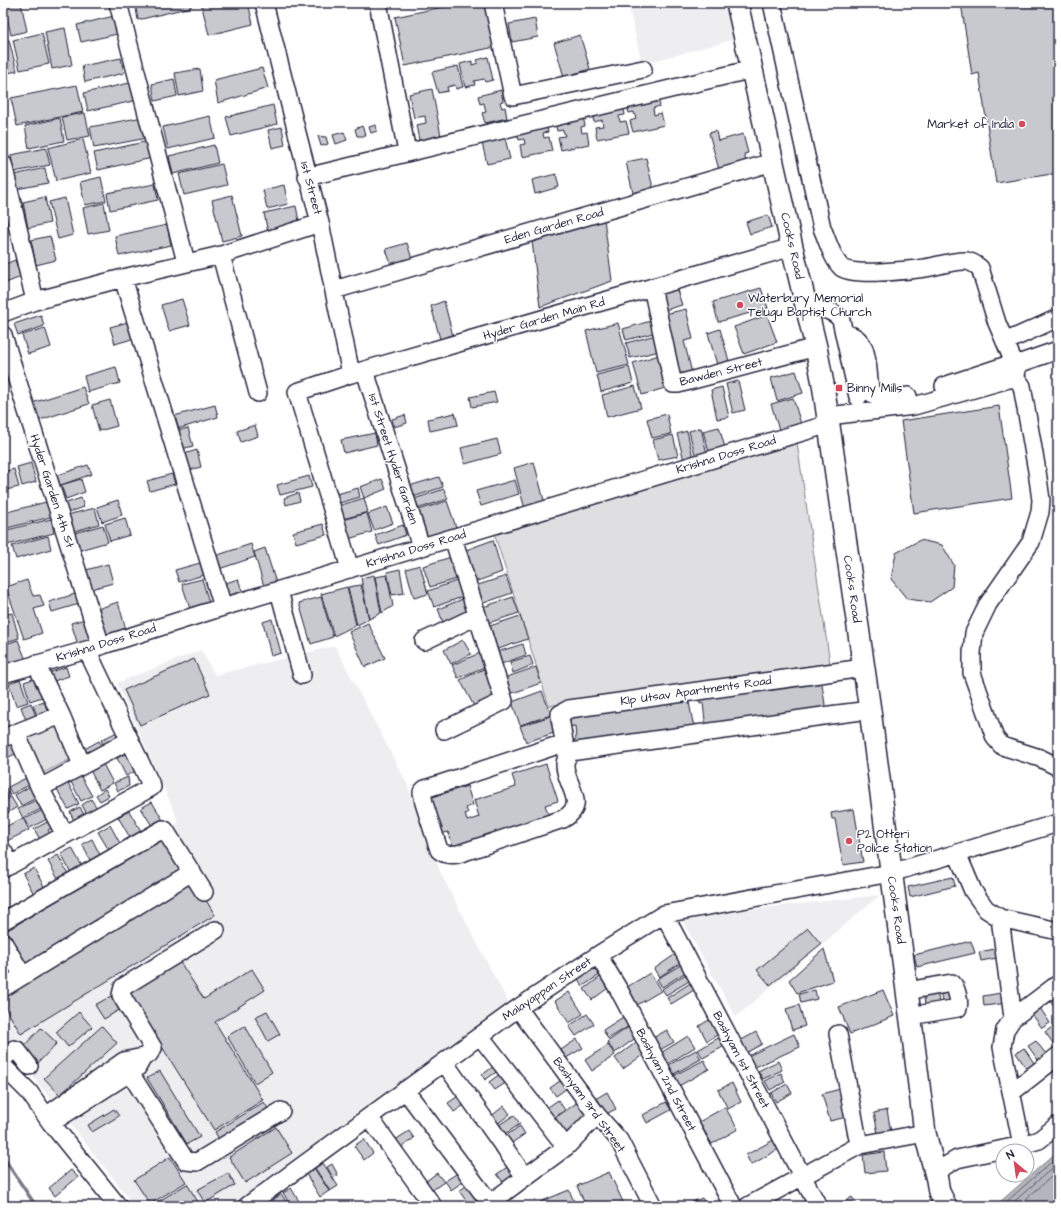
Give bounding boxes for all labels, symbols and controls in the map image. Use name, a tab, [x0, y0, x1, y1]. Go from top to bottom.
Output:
place label: Market of India	[927, 116, 1014, 133]
marker: Market of India	[1017, 119, 1027, 129]
street label: 1st Street	[296, 160, 326, 217]
street label: Eden Garden Road	[502, 204, 606, 248]
street label: Cooks Road	[776, 211, 808, 281]
place label: Waterbury Memorial Telugu Baptist Church	[748, 290, 871, 322]
street label: Hyder Garden Main Rd	[481, 293, 607, 345]
marker: Waterbury Memorial Telugu Baptist Church	[735, 300, 745, 310]
street label: Bawden Street	[678, 353, 764, 391]
place label: Binny Mills	[847, 380, 902, 398]
marker: Binny Mills	[834, 383, 844, 393]
street label: 1st Street Hyder Garden	[363, 391, 422, 527]
street label: Hyder Garden 4th St	[25, 432, 78, 551]
street label: Krishna Doss Road	[674, 432, 778, 478]
street label: Krishna Doss Road	[364, 526, 468, 572]
street label: Cooks Road	[839, 554, 865, 624]
street label: Krishna Doss Road	[54, 620, 158, 666]
street label: Klp Utsav Apartments Road	[619, 672, 773, 710]
place label: P2 Otteri Police Station	[857, 826, 932, 857]
marker: P2 Otteri Police Station	[844, 836, 854, 846]
street label: Cooks Road	[883, 875, 909, 945]
street label: Malayappan Street	[499, 953, 596, 1026]
street label: Bashyam 1st Street	[707, 1008, 774, 1112]
street label: Bashyam 2nd Street	[631, 1026, 700, 1135]
street label: Bashyam 3rd Street	[548, 1054, 630, 1157]
north arrow	[995, 1143, 1035, 1183]
text: N	[1004, 1146, 1017, 1163]

